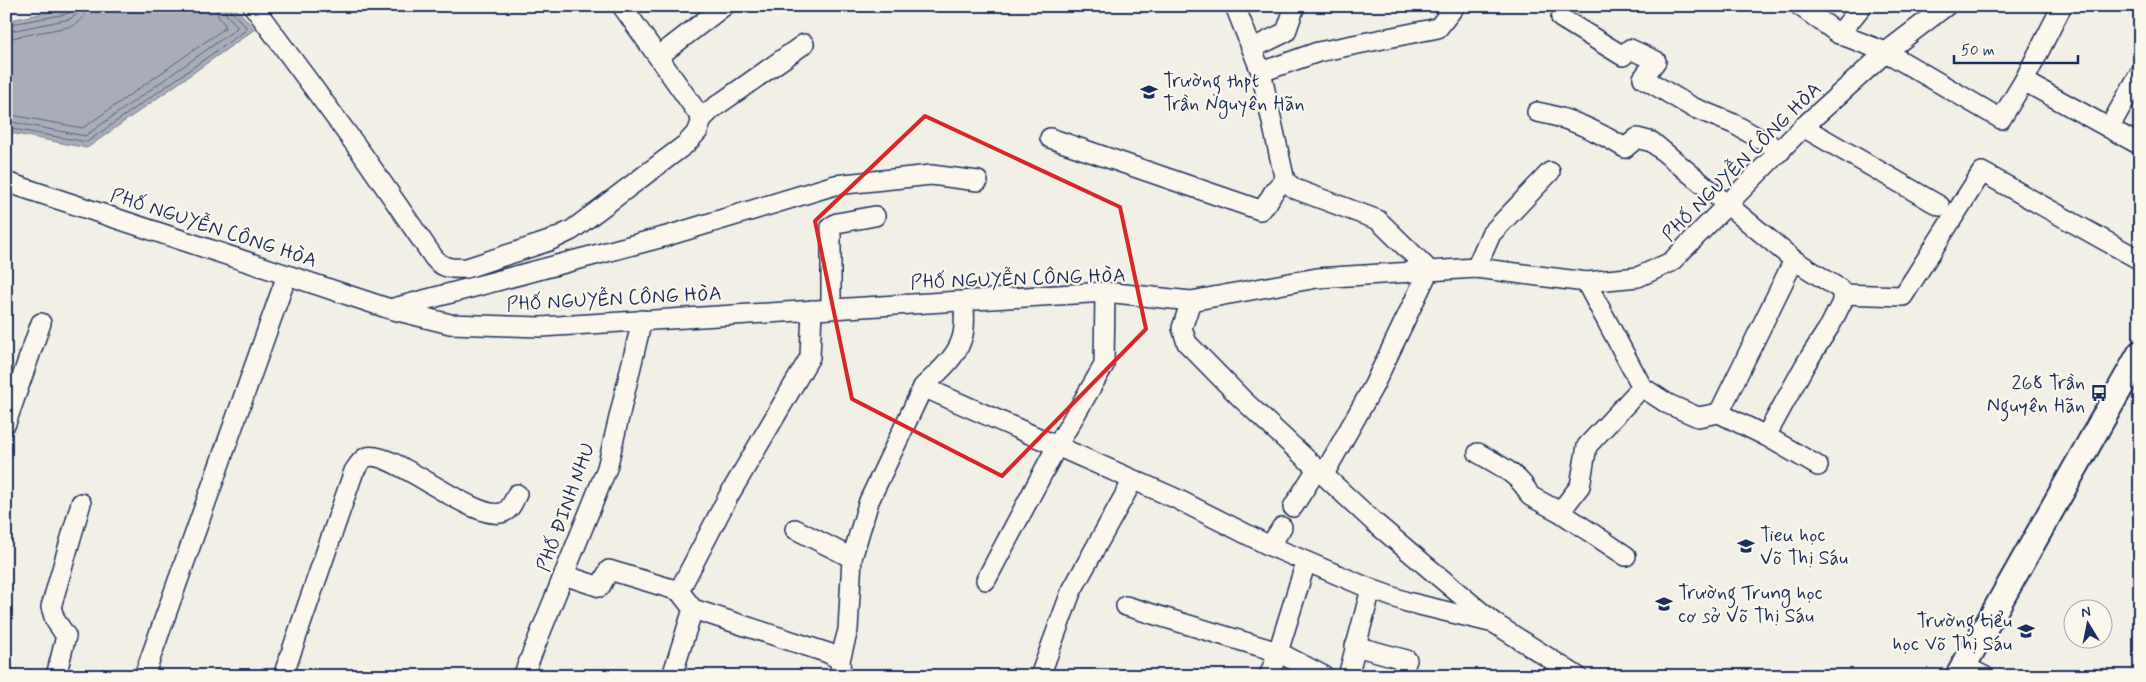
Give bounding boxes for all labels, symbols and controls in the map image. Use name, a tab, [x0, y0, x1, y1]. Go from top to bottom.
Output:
scale bar	[1954, 32, 2077, 64]
text: 50 m	[1961, 41, 1995, 61]
place label: Trường thpt Trần Nguyên Hãn	[1163, 68, 1304, 119]
street label: PHỐ NGUYỄN CÔNG HÒA	[1656, 76, 1828, 248]
school or university icon: Trường thpt Trần Nguyên Hãn	[1139, 82, 1159, 102]
street label: PHỐ NGUYỄN CÔNG HÒA	[107, 181, 321, 275]
street label: PHỐ NGUYỄN CÔNG HÒA	[910, 261, 1126, 297]
street label: PHỐ NGUYỄN CÔNG HÒA	[506, 279, 723, 319]
place label: 268 Trần Nguyên Hãn	[1987, 370, 2085, 422]
bus stop icon: 268 Trần Nguyên Hãn	[2089, 383, 2109, 403]
street label: PHỐ ĐINH NHU	[531, 439, 602, 576]
place label: Tieu học Võ Thị Sáu	[1760, 522, 1848, 572]
school or university icon: Tieu học Võ Thị Sáu	[1736, 536, 1756, 556]
place label: Trường Trung học cơ sở Võ Thị Sáu	[1678, 580, 1823, 630]
school or university icon: Trường Trung học cơ sở Võ Thị Sáu	[1654, 594, 1674, 614]
north arrow	[2064, 600, 2114, 650]
text: N	[2080, 603, 2092, 622]
place label: Trường tiểu học Võ Thị Sáu	[1893, 608, 2012, 658]
school or university icon: Trường tiểu học Võ Thị Sáu	[2016, 621, 2036, 641]

